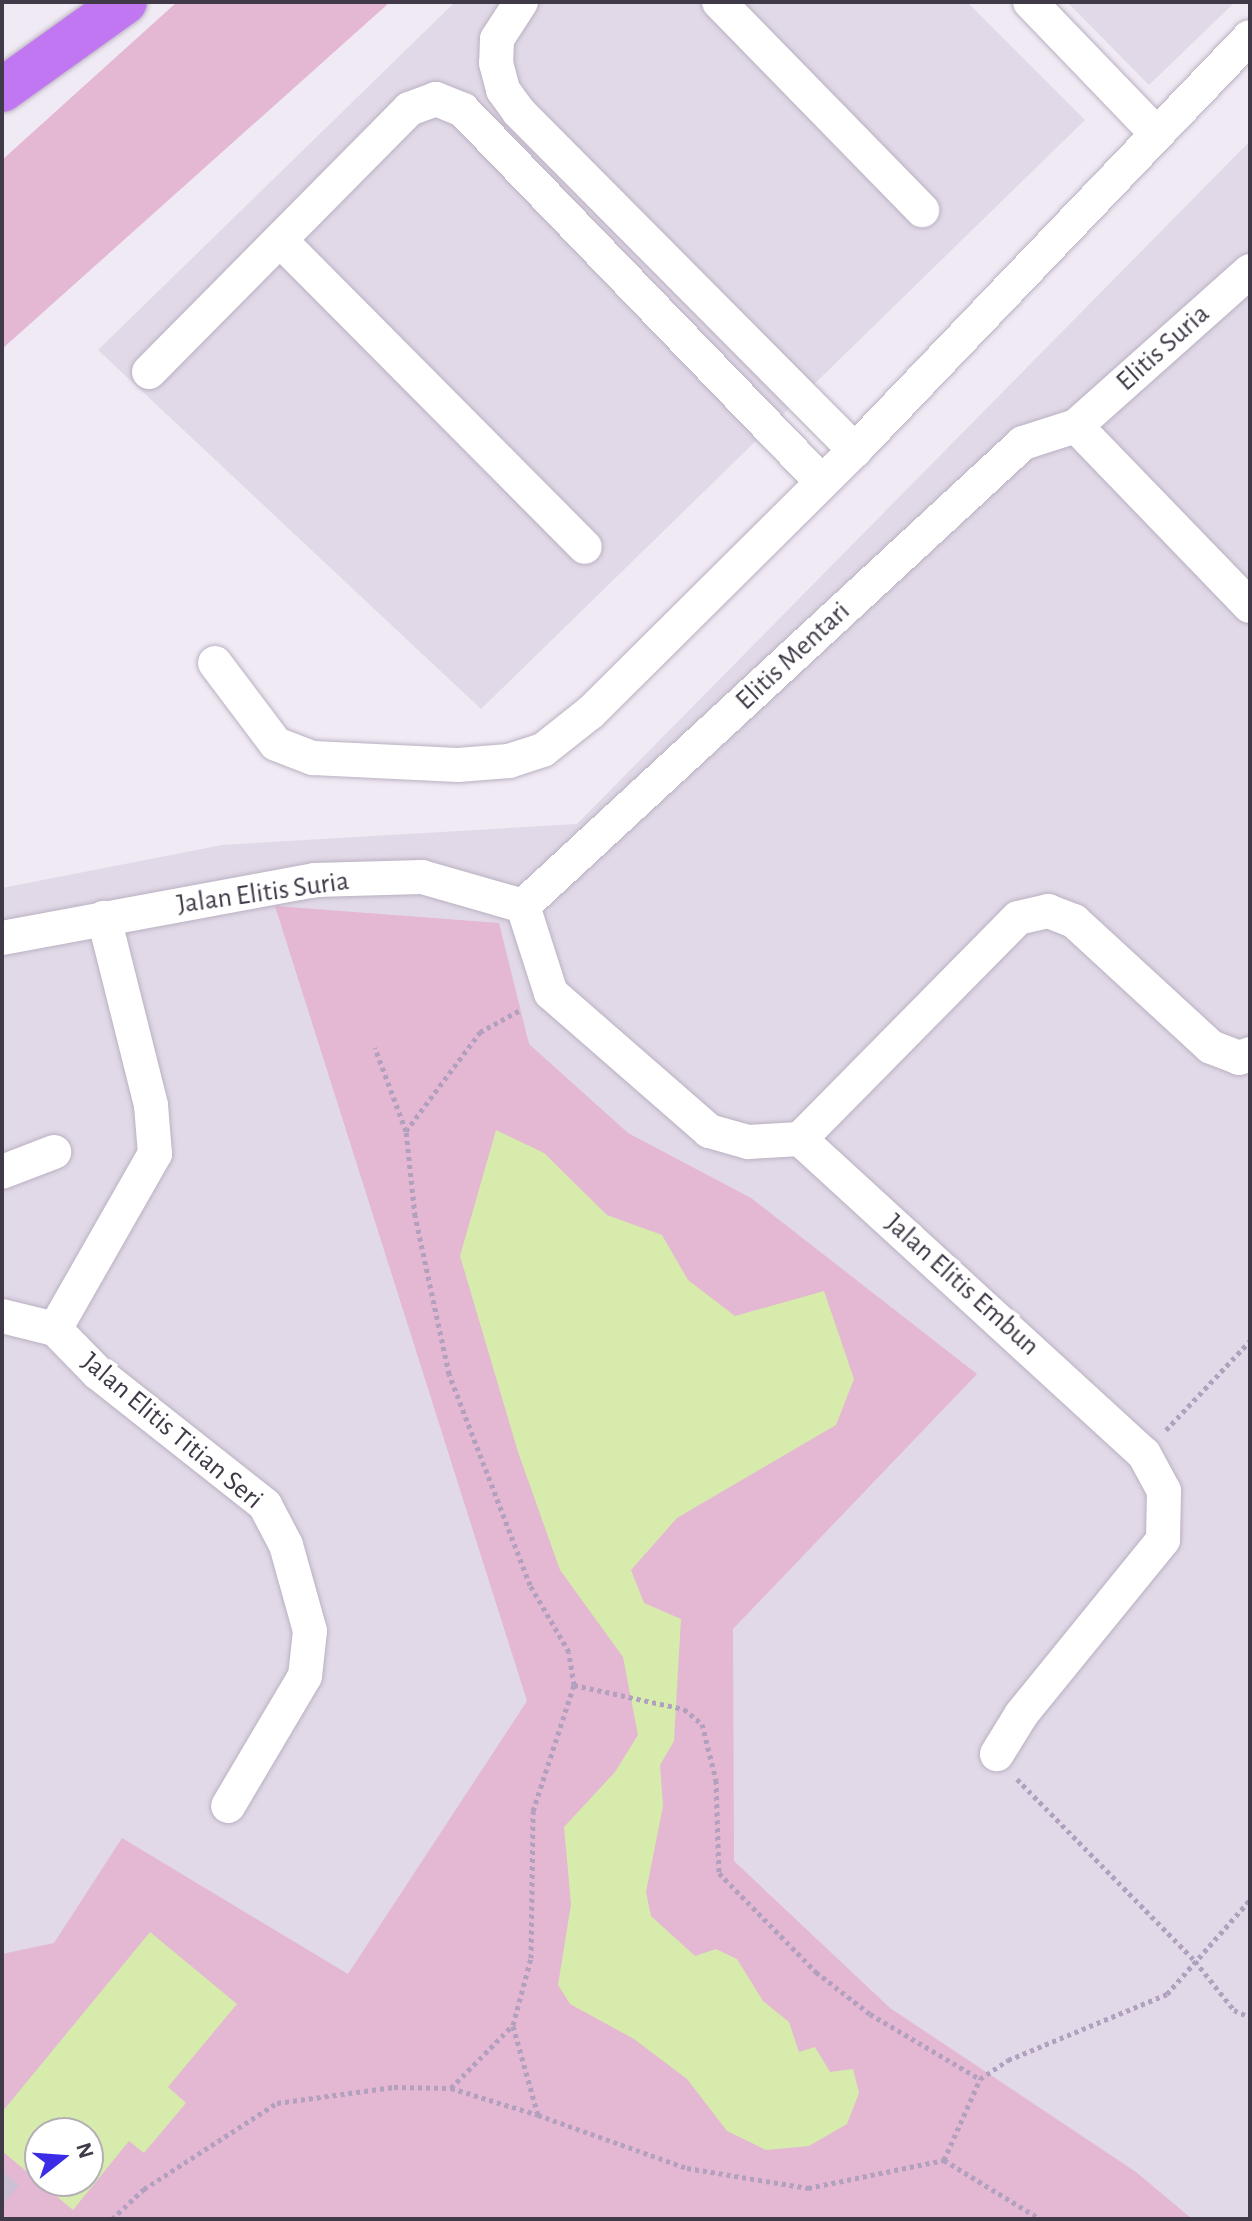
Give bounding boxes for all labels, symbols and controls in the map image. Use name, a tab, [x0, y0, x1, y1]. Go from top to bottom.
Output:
street label: Elitis Suria	[1109, 297, 1217, 399]
street label: Elitis Mentari	[729, 595, 857, 717]
street label: Jalan Elitis Suria	[175, 864, 351, 922]
street label: Jalan Elitis Embun	[878, 1207, 1046, 1363]
street label: Jalan Elitis Titian Seri	[74, 1345, 270, 1517]
north arrow	[24, 2117, 104, 2197]
text: N	[72, 2140, 98, 2161]

